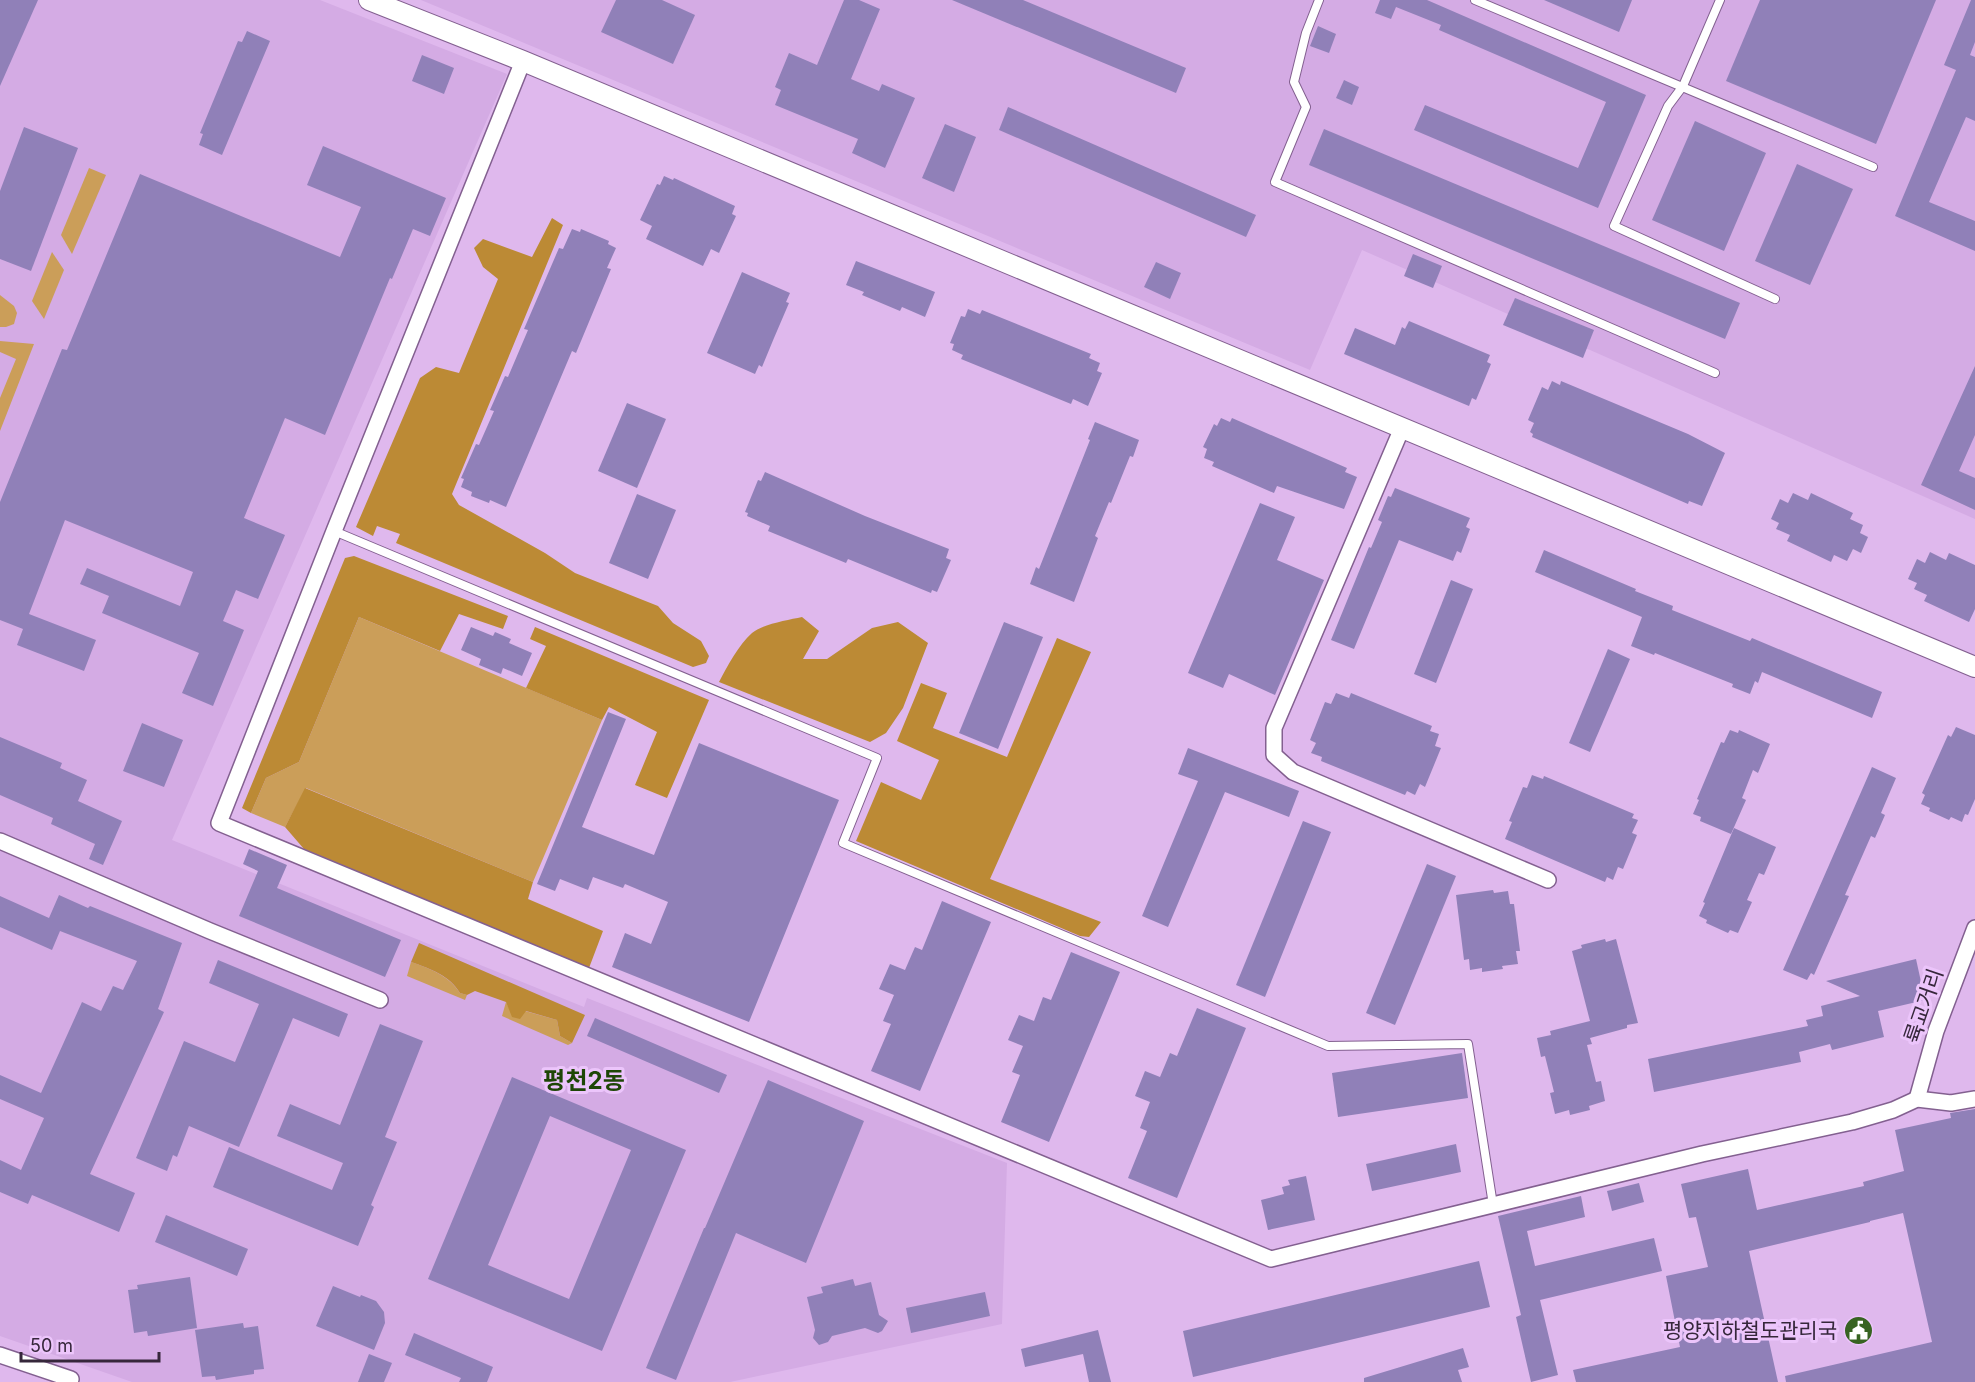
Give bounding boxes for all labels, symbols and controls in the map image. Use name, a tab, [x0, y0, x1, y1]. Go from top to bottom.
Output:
street label: 륙교거리	[1899, 965, 1948, 1046]
district label: 평천2동	[543, 1066, 625, 1095]
public building icon: 평양지하철도관리국	[1842, 1315, 1874, 1347]
place label: 평양지하철도관리국	[1663, 1318, 1837, 1343]
scale bar	[21, 1325, 159, 1363]
text: 50 m	[30, 1335, 73, 1356]

